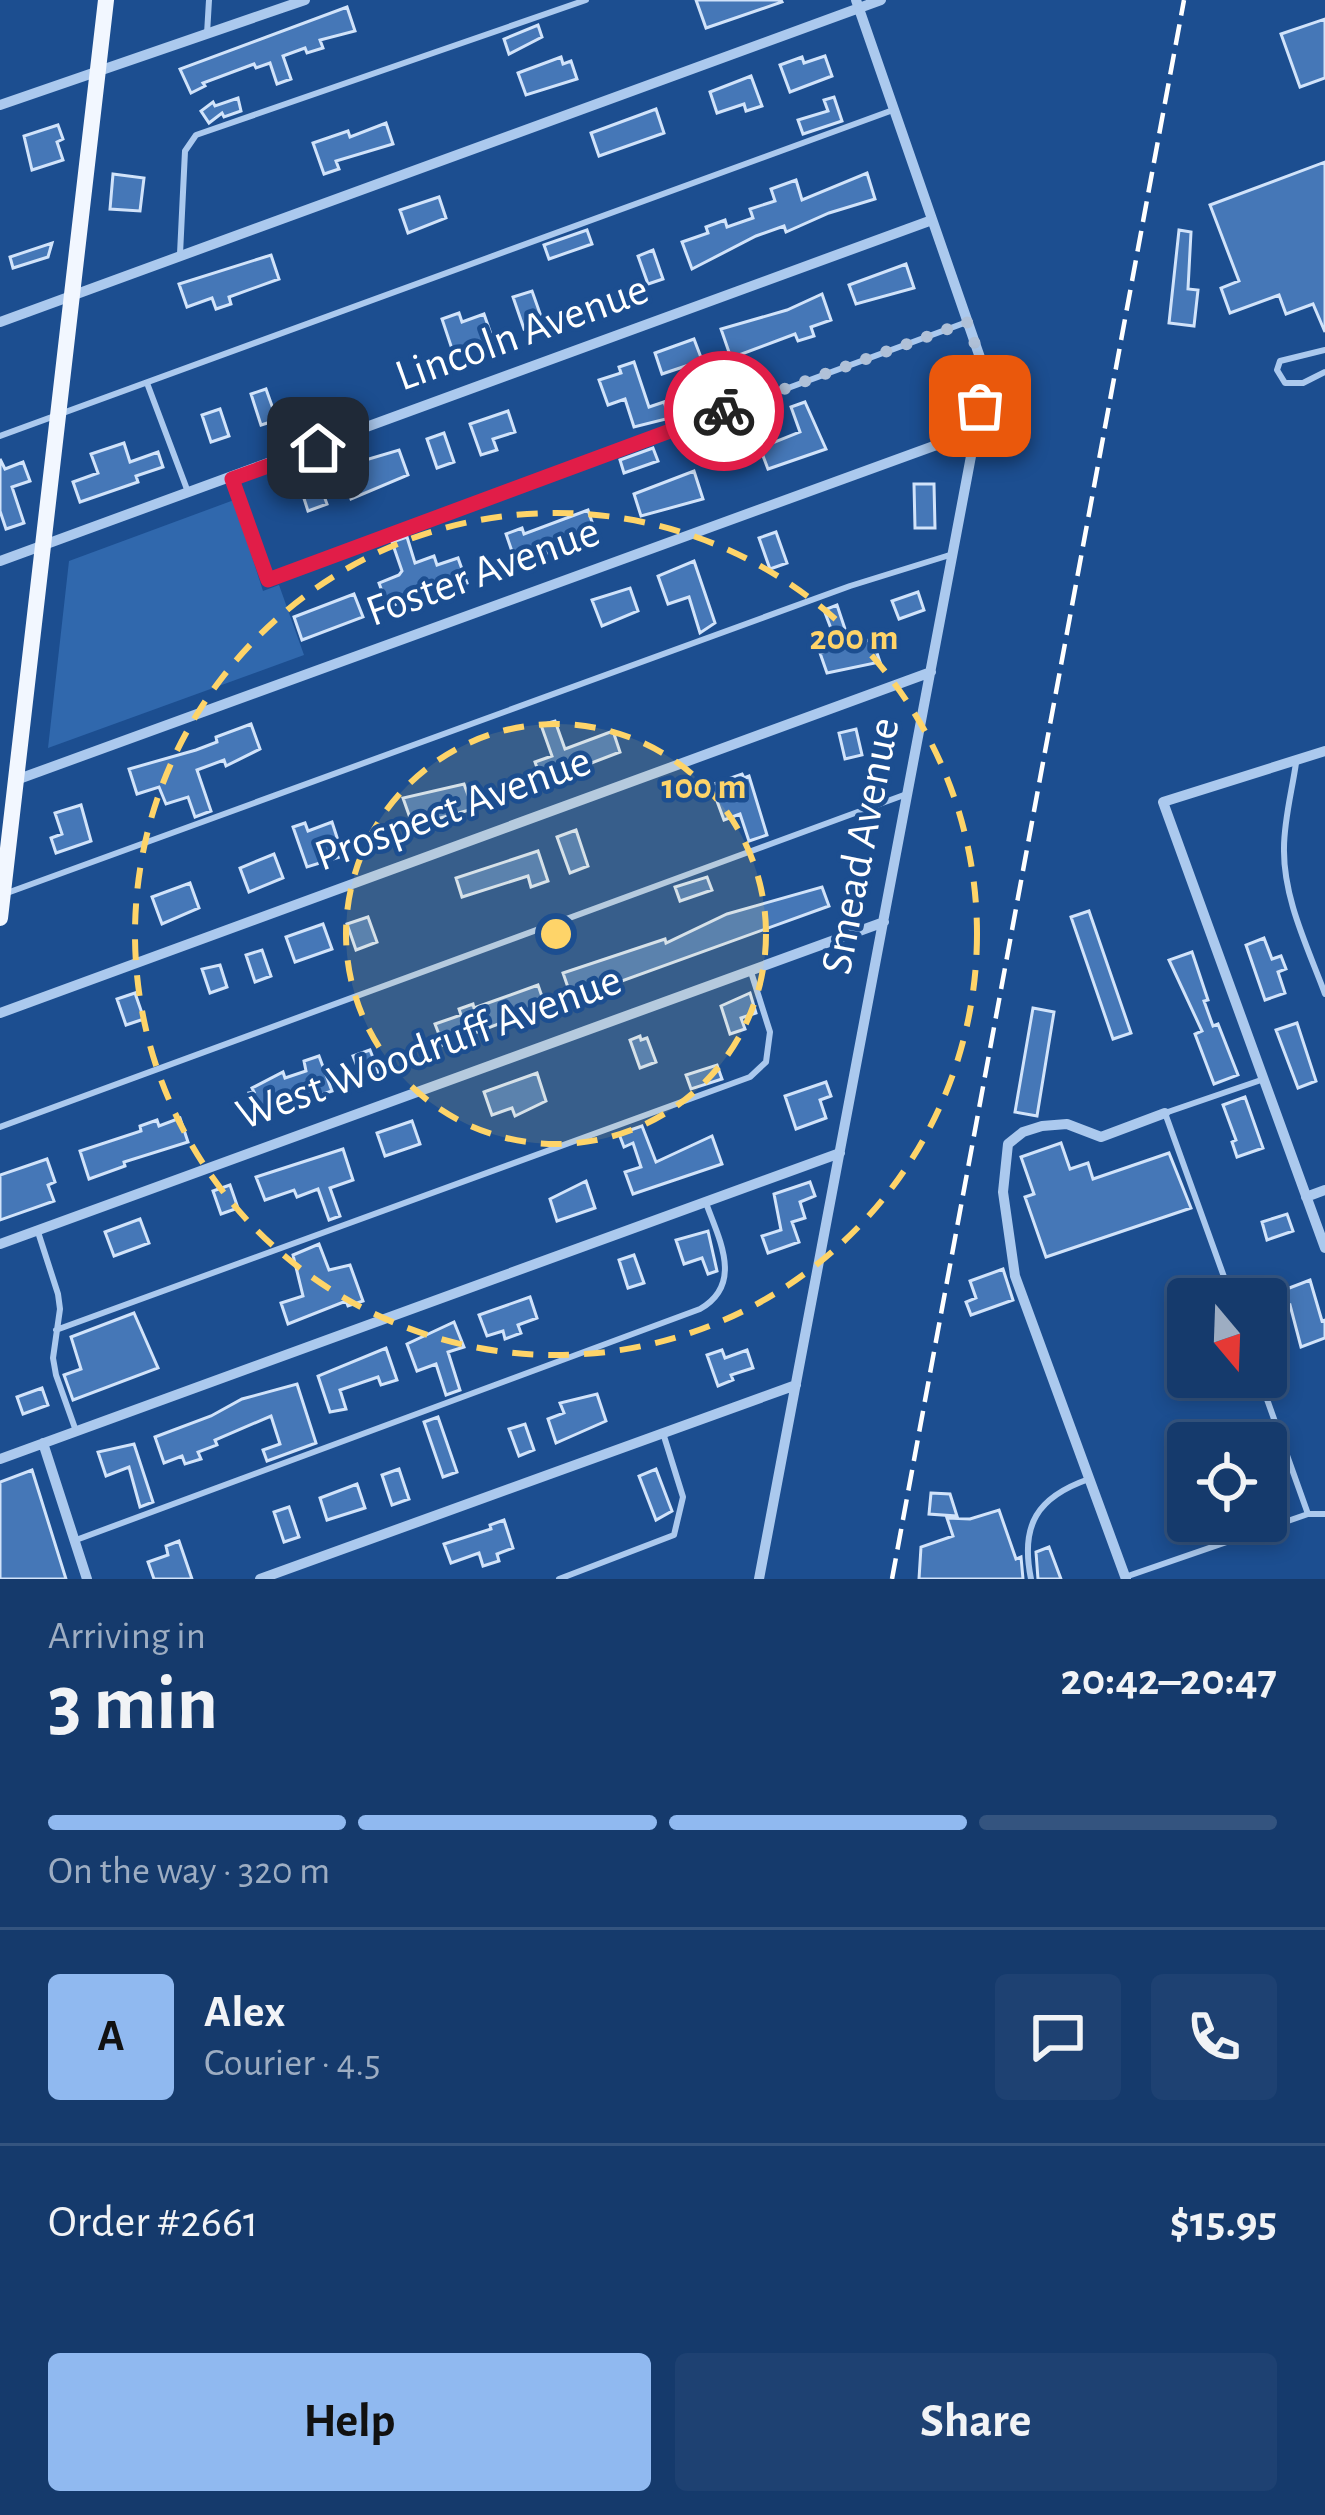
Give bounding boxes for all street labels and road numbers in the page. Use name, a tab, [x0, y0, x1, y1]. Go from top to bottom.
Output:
street label: Lincoln Avenue	[390, 267, 654, 399]
street label: Foster Avenue	[361, 509, 605, 635]
street label: Smead Avenue	[814, 714, 908, 978]
street label: Prospect Avenue	[309, 738, 597, 880]
street label: West Woodruff Avenue	[231, 957, 627, 1139]

